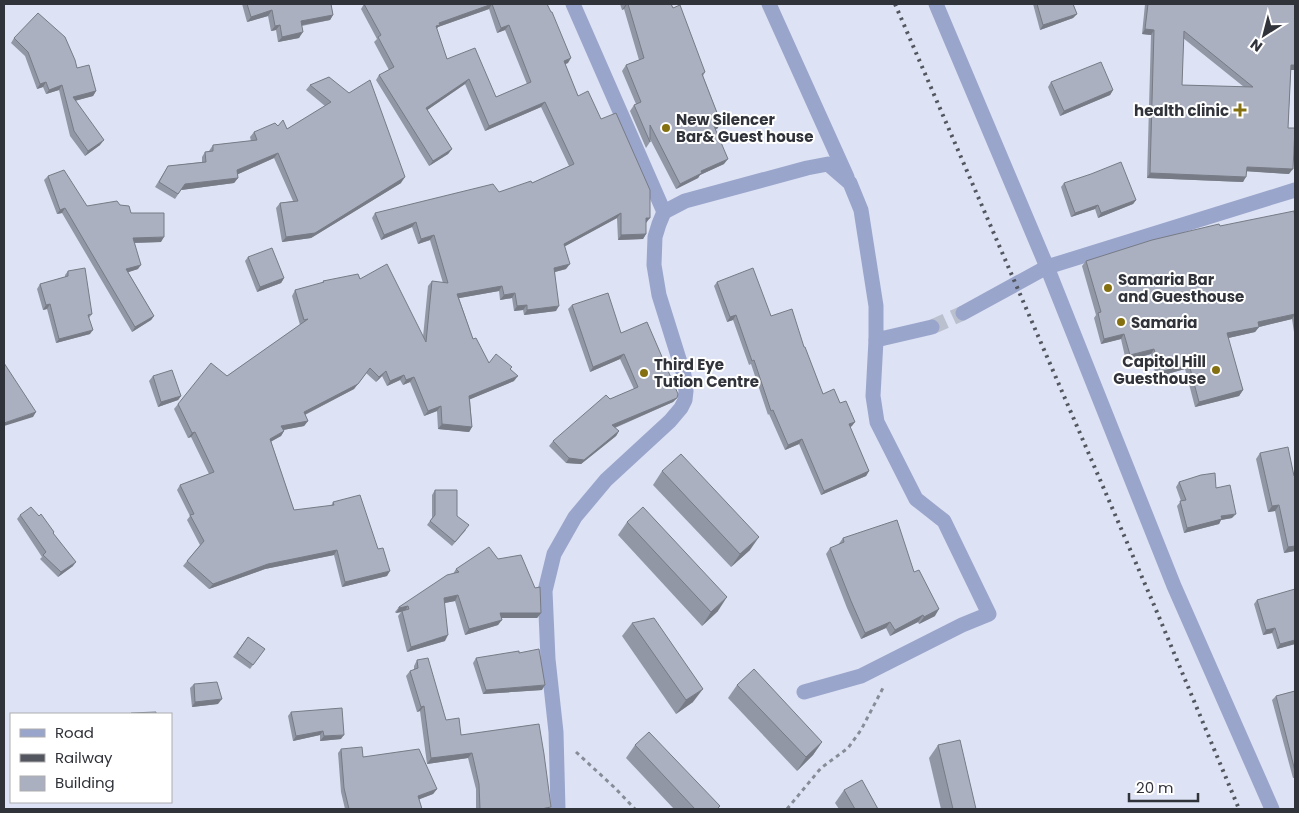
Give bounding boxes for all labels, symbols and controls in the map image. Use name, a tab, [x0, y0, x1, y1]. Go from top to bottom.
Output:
north arrow	[1239, 10, 1289, 60]
text: N	[1246, 34, 1266, 57]
place label: health clinic	[1134, 100, 1229, 121]
marker: health clinic	[1233, 103, 1247, 117]
place label: New Silencer Bar& Guest house	[676, 109, 813, 147]
marker: New Silencer Bar& Guest house	[660, 122, 672, 134]
place label: Samaria Bar and Guesthouse	[1118, 269, 1244, 307]
marker: Samaria Bar and Guesthouse	[1102, 282, 1114, 294]
place label: Samaria	[1131, 312, 1198, 333]
marker: Samaria	[1115, 316, 1127, 328]
place label: Capitol Hill Guesthouse	[1113, 351, 1206, 389]
place label: Third Eye Tution Centre	[654, 354, 759, 392]
marker: Capitol Hill Guesthouse	[1210, 364, 1222, 376]
marker: Third Eye Tution Centre	[638, 367, 650, 379]
legend	[10, 713, 172, 803]
text: Road	[55, 722, 94, 743]
text: Railway	[55, 747, 113, 768]
scale bar	[1129, 770, 1198, 802]
text: Building	[55, 772, 115, 793]
text: 20 m	[1136, 777, 1174, 798]

